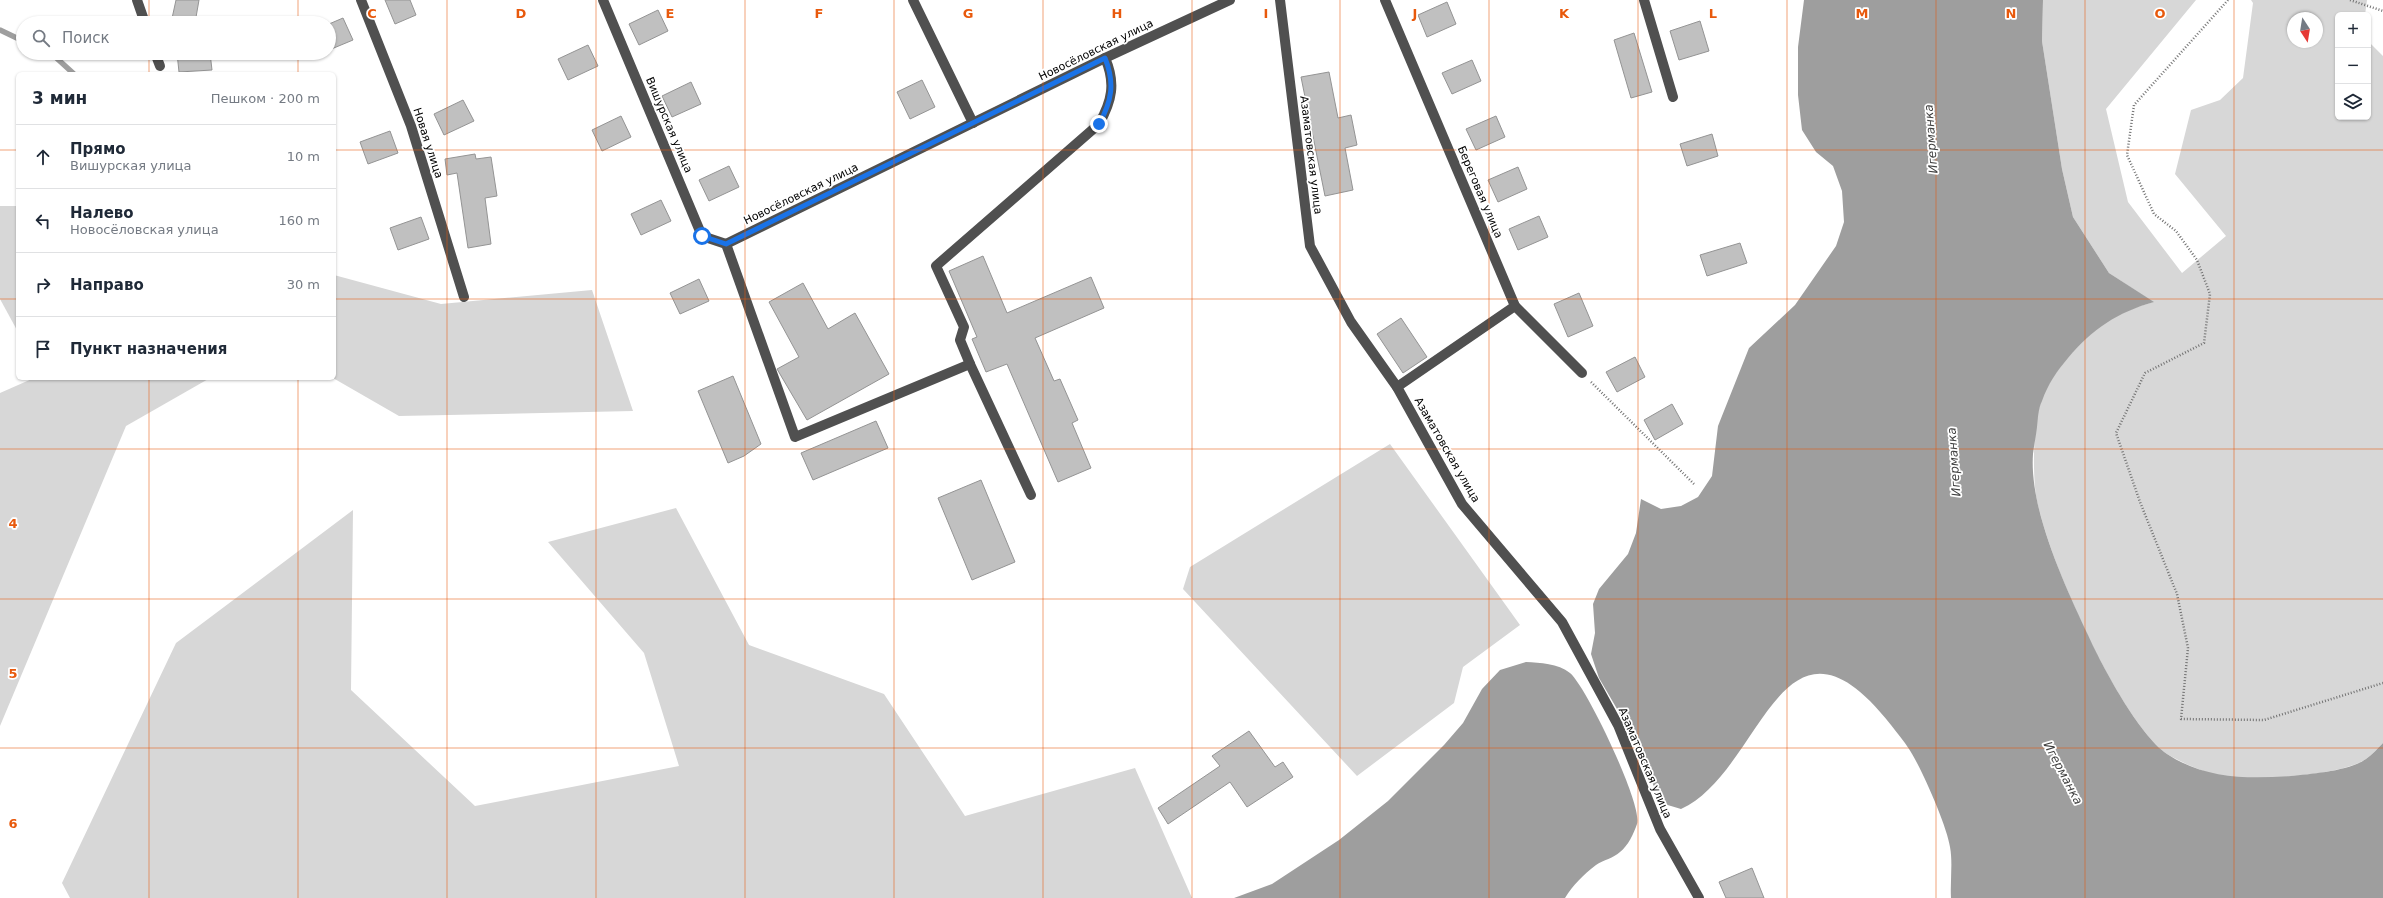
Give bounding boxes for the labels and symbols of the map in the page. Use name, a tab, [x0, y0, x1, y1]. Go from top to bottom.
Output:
text: C	[367, 6, 377, 21]
text: D	[516, 6, 527, 21]
text: E	[666, 6, 674, 21]
text: F	[815, 6, 823, 21]
text: G	[963, 6, 973, 21]
text: H	[1112, 6, 1122, 21]
text: I	[1264, 6, 1268, 21]
text: J	[1412, 6, 1417, 21]
text: K	[1559, 6, 1570, 21]
text: L	[1709, 6, 1717, 21]
text: M	[1856, 6, 1868, 21]
text: N	[2006, 6, 2016, 21]
text: O	[2154, 6, 2166, 21]
north arrow	[2287, 12, 2323, 48]
street label: Новосёловская улица	[1037, 17, 1155, 83]
street label: Вишурская улица	[643, 75, 695, 175]
street label: Азаматовская улица	[1297, 95, 1325, 215]
water label: Игерманка	[1922, 104, 1940, 174]
street label: Новая улица	[410, 106, 446, 180]
route end	[1090, 115, 1108, 133]
street label: Береговая улица	[1455, 144, 1505, 240]
street label: Новосёловская улица	[742, 161, 860, 227]
route start	[693, 227, 711, 245]
street label: Азаматовская улица	[1412, 395, 1482, 505]
water label: Игерманка	[1945, 427, 1963, 497]
text: 4	[8, 516, 18, 531]
text: 5	[8, 666, 18, 681]
street label: Азаматовская улица	[1616, 706, 1674, 820]
water label: Игерманка	[2041, 739, 2085, 807]
text: 6	[8, 816, 18, 831]

